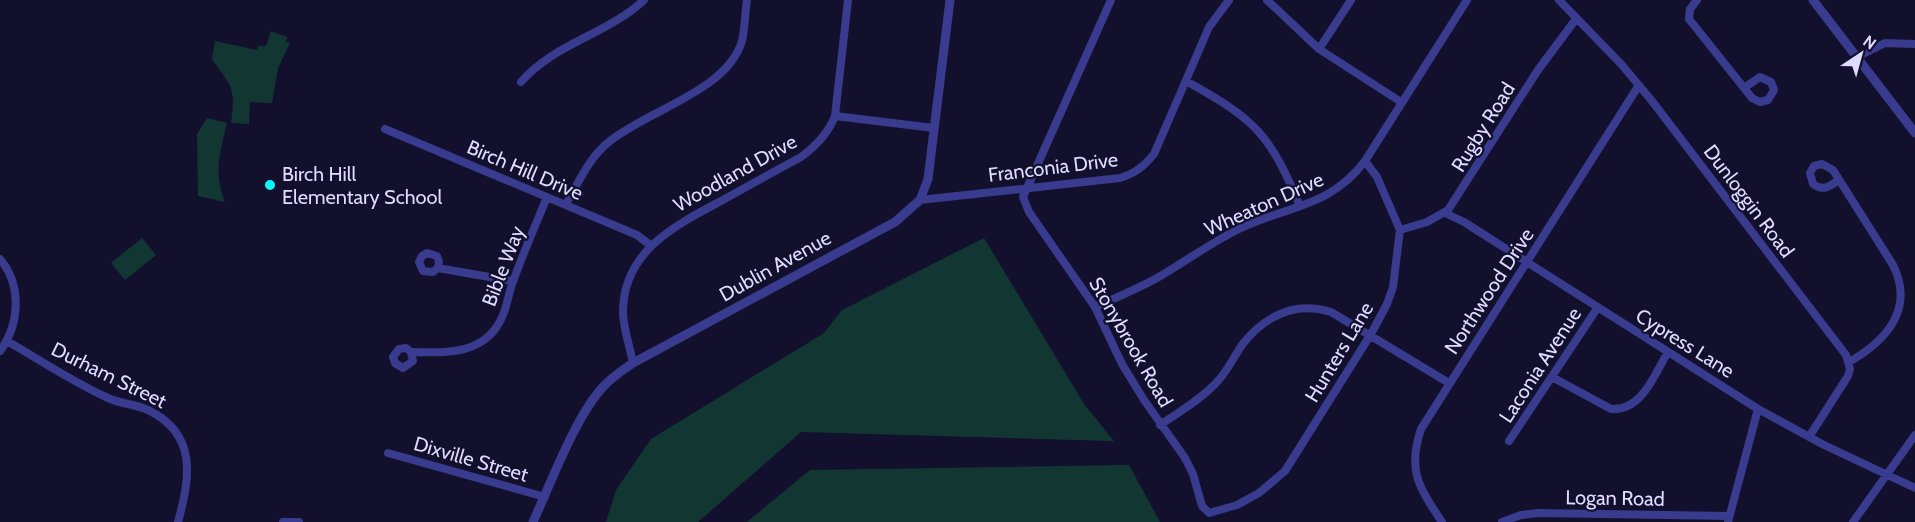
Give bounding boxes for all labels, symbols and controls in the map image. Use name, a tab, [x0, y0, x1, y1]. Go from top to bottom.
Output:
north arrow	[1831, 24, 1891, 84]
text: N	[1859, 31, 1880, 53]
street label: Rugby Road	[1446, 78, 1520, 176]
street label: Woodland Drive	[669, 129, 801, 217]
street label: Birch Hill Drive	[463, 135, 587, 205]
street label: Dunloggin Road	[1699, 140, 1799, 262]
street label: Franconia Drive	[987, 147, 1119, 187]
place label: Birch Hill Elementary School	[282, 162, 443, 209]
street label: Wheaton Drive	[1201, 167, 1327, 241]
marker: Birch Hill Elementary School	[263, 178, 277, 192]
street label: Bible Way	[477, 223, 529, 309]
street label: Northwood Drive	[1439, 223, 1539, 359]
street label: Dublin Avenue	[715, 225, 835, 307]
street label: Stonybrook Road	[1084, 273, 1178, 411]
street label: Hunters Lane	[1300, 298, 1378, 406]
street label: Laconia Avenue	[1494, 303, 1586, 427]
street label: Cypress Lane	[1631, 303, 1739, 383]
street label: Durham Street	[48, 337, 171, 413]
street label: Dixville Street	[411, 431, 531, 487]
street label: Logan Road	[1565, 485, 1665, 511]

